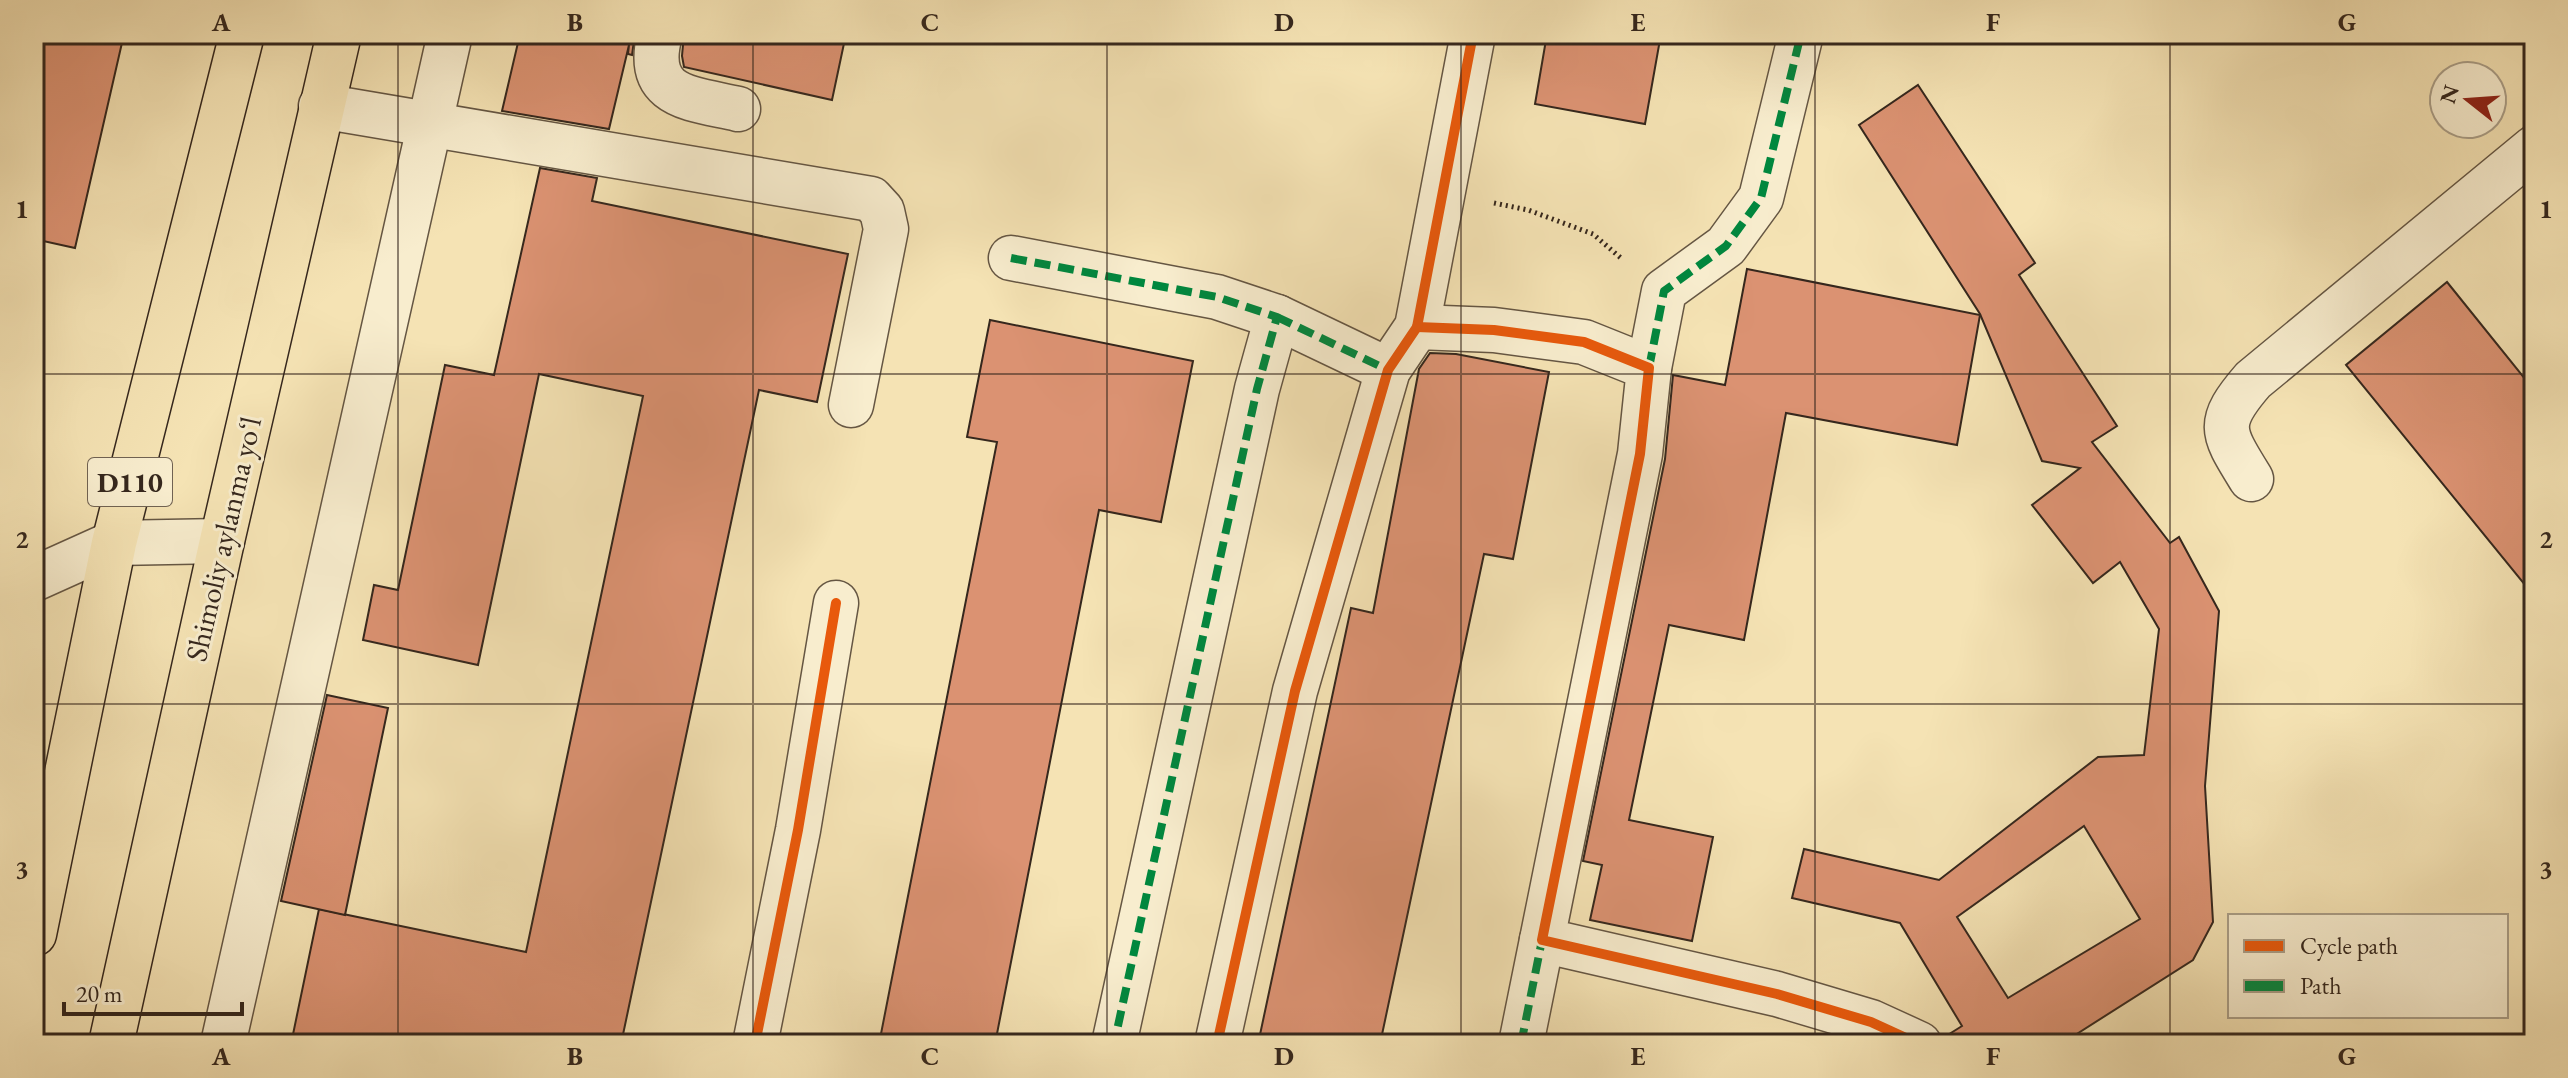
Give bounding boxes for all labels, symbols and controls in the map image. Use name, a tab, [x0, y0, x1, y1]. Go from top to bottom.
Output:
text: A	[211, 5, 231, 39]
text: B	[567, 5, 583, 39]
text: C	[921, 5, 939, 39]
text: D	[1274, 5, 1294, 39]
text: E	[1631, 5, 1646, 39]
text: F	[1986, 5, 2000, 39]
text: G	[2338, 5, 2357, 39]
north arrow	[2428, 60, 2508, 140]
text: N	[2433, 81, 2466, 107]
text: 1	[15, 192, 29, 226]
text: 1	[2539, 192, 2553, 226]
street label: Shimoliy aylanma yoʻl	[176, 413, 270, 665]
road number: D110	[88, 458, 172, 506]
text: 2	[15, 522, 29, 556]
text: 2	[2539, 522, 2553, 556]
text: 3	[15, 852, 29, 886]
text: 3	[2539, 852, 2553, 886]
legend	[2228, 914, 2508, 1018]
text: Cycle path	[2300, 930, 2398, 961]
scale bar	[64, 966, 242, 1016]
text: Path	[2300, 970, 2342, 1001]
text: 20 m	[76, 978, 123, 1009]
text: A	[211, 1039, 231, 1073]
text: B	[567, 1039, 583, 1073]
text: C	[921, 1039, 939, 1073]
text: D	[1274, 1039, 1294, 1073]
text: E	[1631, 1039, 1646, 1073]
text: F	[1986, 1039, 2000, 1073]
text: G	[2338, 1039, 2357, 1073]

